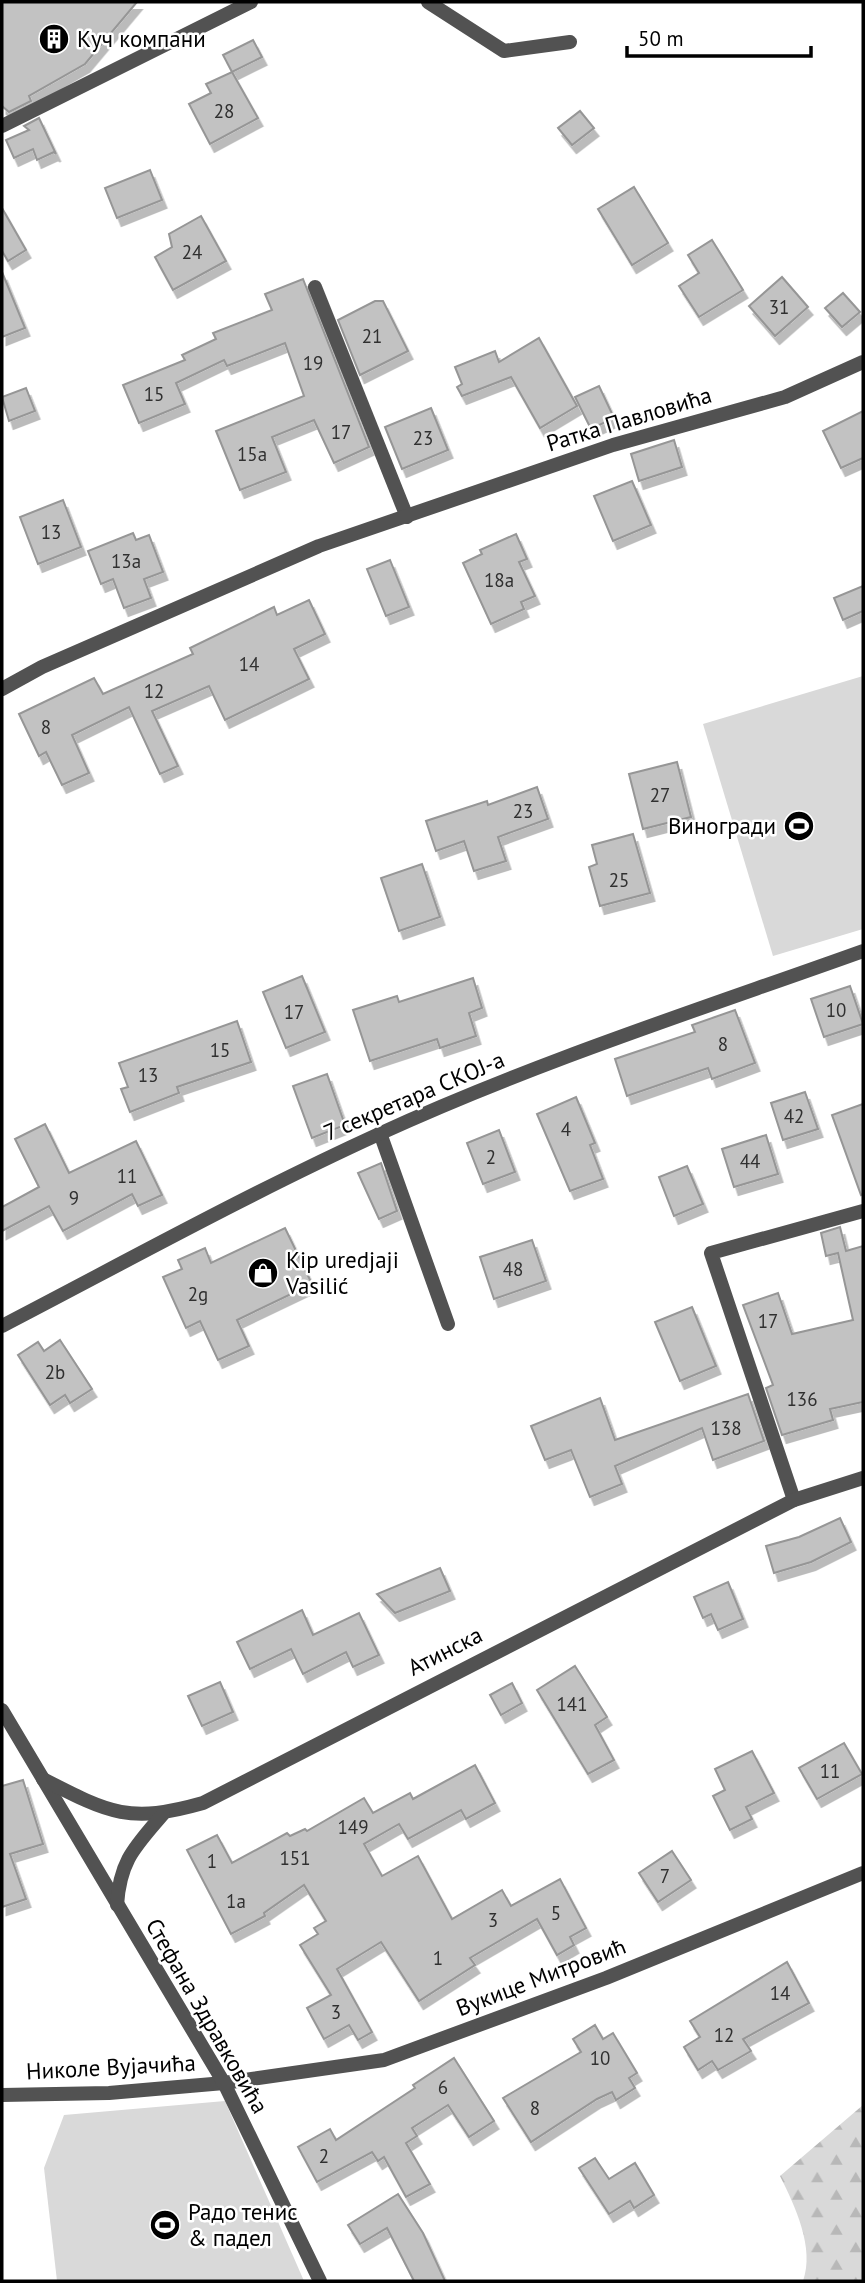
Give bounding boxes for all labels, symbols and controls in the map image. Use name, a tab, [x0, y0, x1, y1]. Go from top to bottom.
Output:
scale bar	[627, 14, 811, 58]
building icon: Куч компани	[37, 22, 71, 56]
place label: Куч компани	[77, 24, 206, 53]
text: 50 m	[638, 25, 684, 52]
house number: 28	[214, 99, 234, 123]
house number: 24	[182, 240, 202, 264]
house number: 31	[769, 295, 789, 319]
house number: 21	[362, 324, 382, 348]
house number: 19	[303, 351, 323, 375]
street label: Ратка Павловића	[543, 380, 715, 457]
house number: 15	[144, 382, 164, 406]
house number: 17	[331, 420, 351, 444]
house number: 23	[413, 426, 433, 450]
house number: 15a	[237, 442, 267, 466]
house number: 13	[41, 520, 61, 544]
house number: 13a	[111, 549, 141, 573]
house number: 18a	[484, 568, 514, 592]
house number: 14	[239, 652, 259, 676]
house number: 12	[144, 679, 164, 703]
house number: 8	[41, 715, 51, 739]
house number: 27	[650, 783, 670, 807]
house number: 23	[513, 799, 533, 823]
sports icon: Виногради	[782, 809, 816, 843]
place label: Виногради	[668, 811, 776, 840]
house number: 25	[609, 868, 629, 892]
house number: 10	[826, 998, 846, 1022]
house number: 17	[284, 1000, 304, 1024]
house number: 8	[718, 1032, 728, 1056]
house number: 15	[210, 1038, 230, 1062]
street label: 7 секретара СКОЈ-а	[319, 1044, 509, 1147]
house number: 13	[138, 1063, 158, 1087]
house number: 42	[784, 1104, 804, 1128]
house number: 4	[561, 1117, 571, 1141]
house number: 2	[486, 1145, 496, 1169]
house number: 44	[740, 1149, 760, 1173]
house number: 11	[117, 1164, 137, 1188]
house number: 9	[69, 1186, 79, 1210]
place label: Kip uredjaji Vasilić	[285, 1245, 399, 1300]
shop icon: Kip uredjaji Vasilić	[246, 1256, 280, 1290]
house number: 48	[503, 1257, 523, 1281]
house number: 2g	[188, 1282, 208, 1306]
house number: 17	[758, 1309, 778, 1333]
house number: 2b	[45, 1360, 65, 1384]
house number: 136	[786, 1387, 818, 1411]
house number: 138	[710, 1416, 742, 1440]
street label: Атинска	[403, 1620, 487, 1682]
house number: 141	[556, 1692, 588, 1716]
house number: 11	[820, 1759, 840, 1783]
house number: 149	[337, 1815, 369, 1839]
house number: 151	[279, 1846, 311, 1870]
house number: 1	[207, 1849, 217, 1873]
house number: 7	[660, 1864, 670, 1888]
house number: 1a	[226, 1889, 246, 1913]
house number: 5	[551, 1901, 561, 1925]
house number: 3	[488, 1908, 498, 1932]
street label: Стефана Здравковића	[140, 1913, 275, 2118]
street label: Вукице Митровић	[452, 1931, 630, 2022]
house number: 1	[433, 1946, 443, 1970]
house number: 14	[770, 1981, 790, 2005]
house number: 3	[331, 2000, 341, 2024]
house number: 12	[714, 2023, 734, 2047]
house number: 10	[590, 2046, 610, 2070]
street label: Николе Вујачића	[25, 2048, 197, 2085]
house number: 6	[438, 2075, 448, 2099]
house number: 8	[530, 2096, 540, 2120]
house number: 2	[319, 2144, 329, 2168]
place label: Радо тенис & падел	[188, 2197, 298, 2252]
sports icon: Радо тенис & падел	[148, 2208, 182, 2242]

